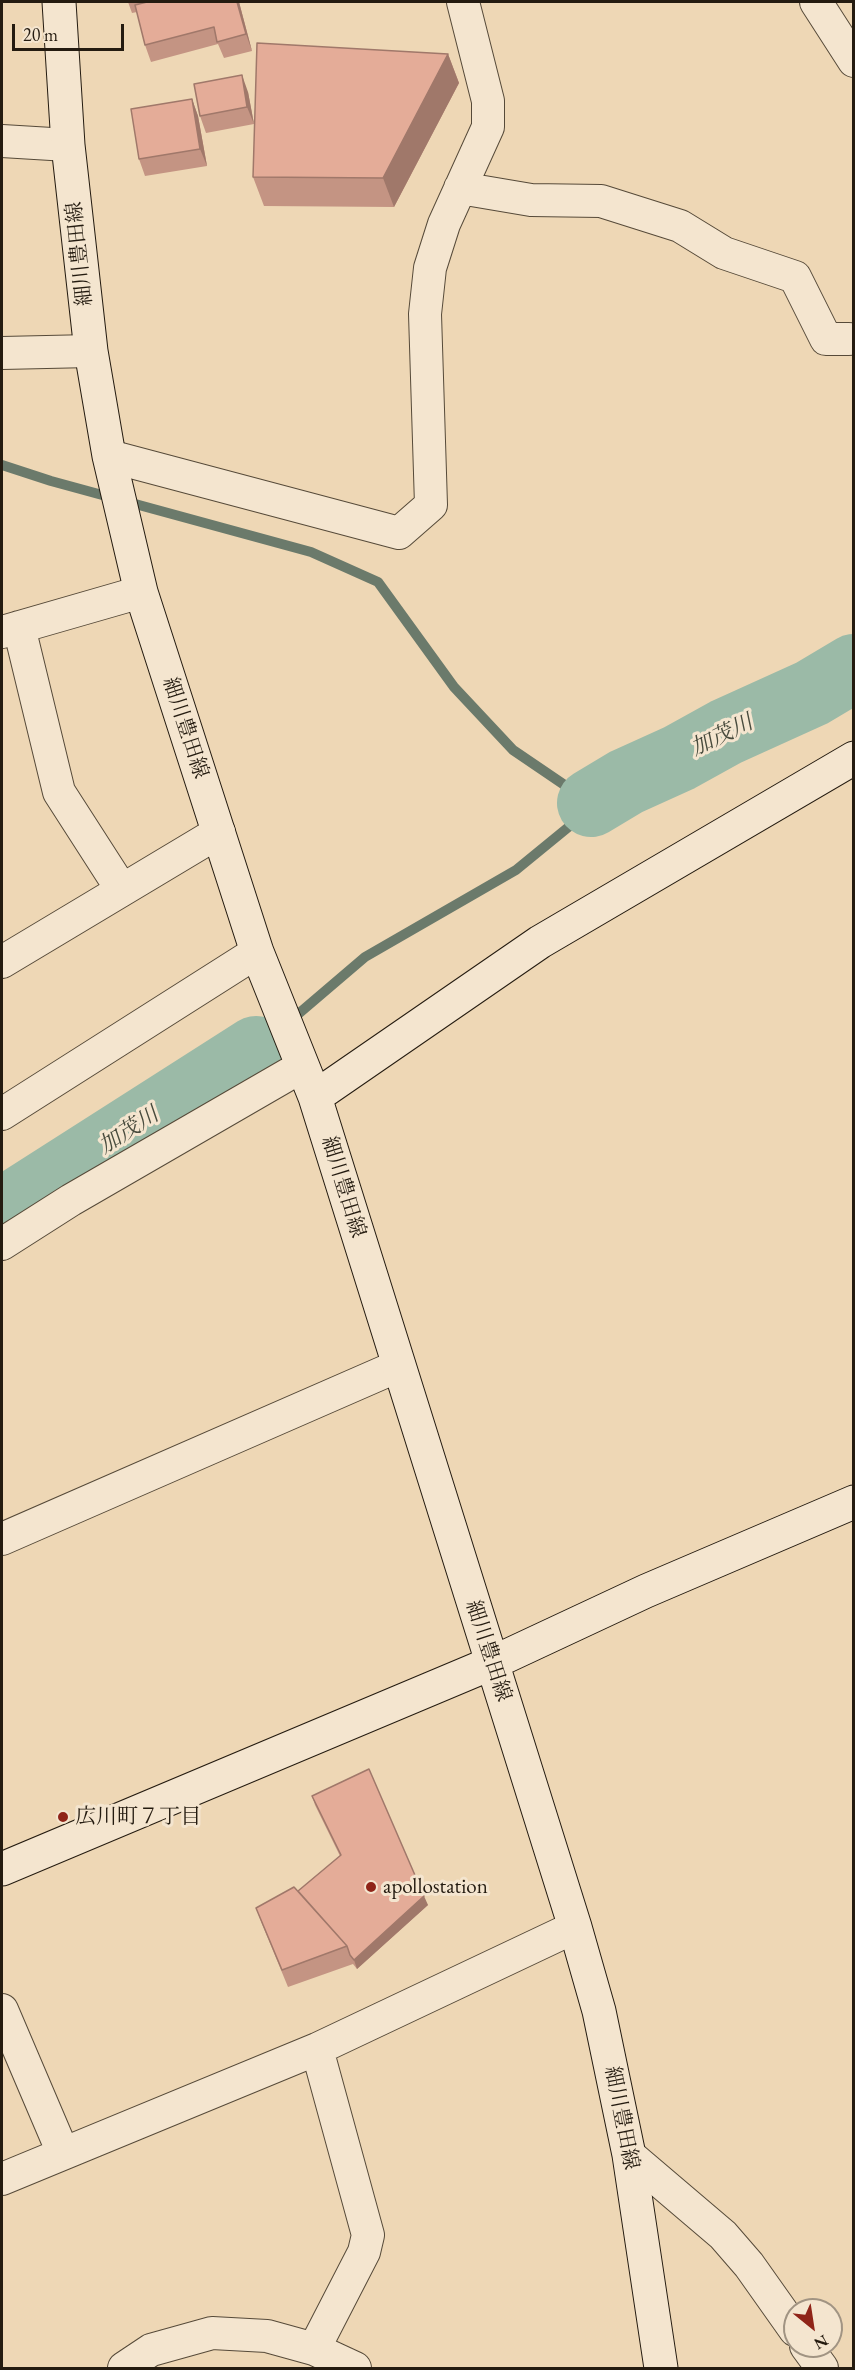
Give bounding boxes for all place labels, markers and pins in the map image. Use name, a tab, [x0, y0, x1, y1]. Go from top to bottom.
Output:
place label: 広川町７丁目	[75, 1804, 201, 1830]
marker: 広川町７丁目	[56, 1810, 70, 1824]
place label: apollostation	[383, 1874, 488, 1900]
marker: apollostation	[364, 1880, 378, 1894]

